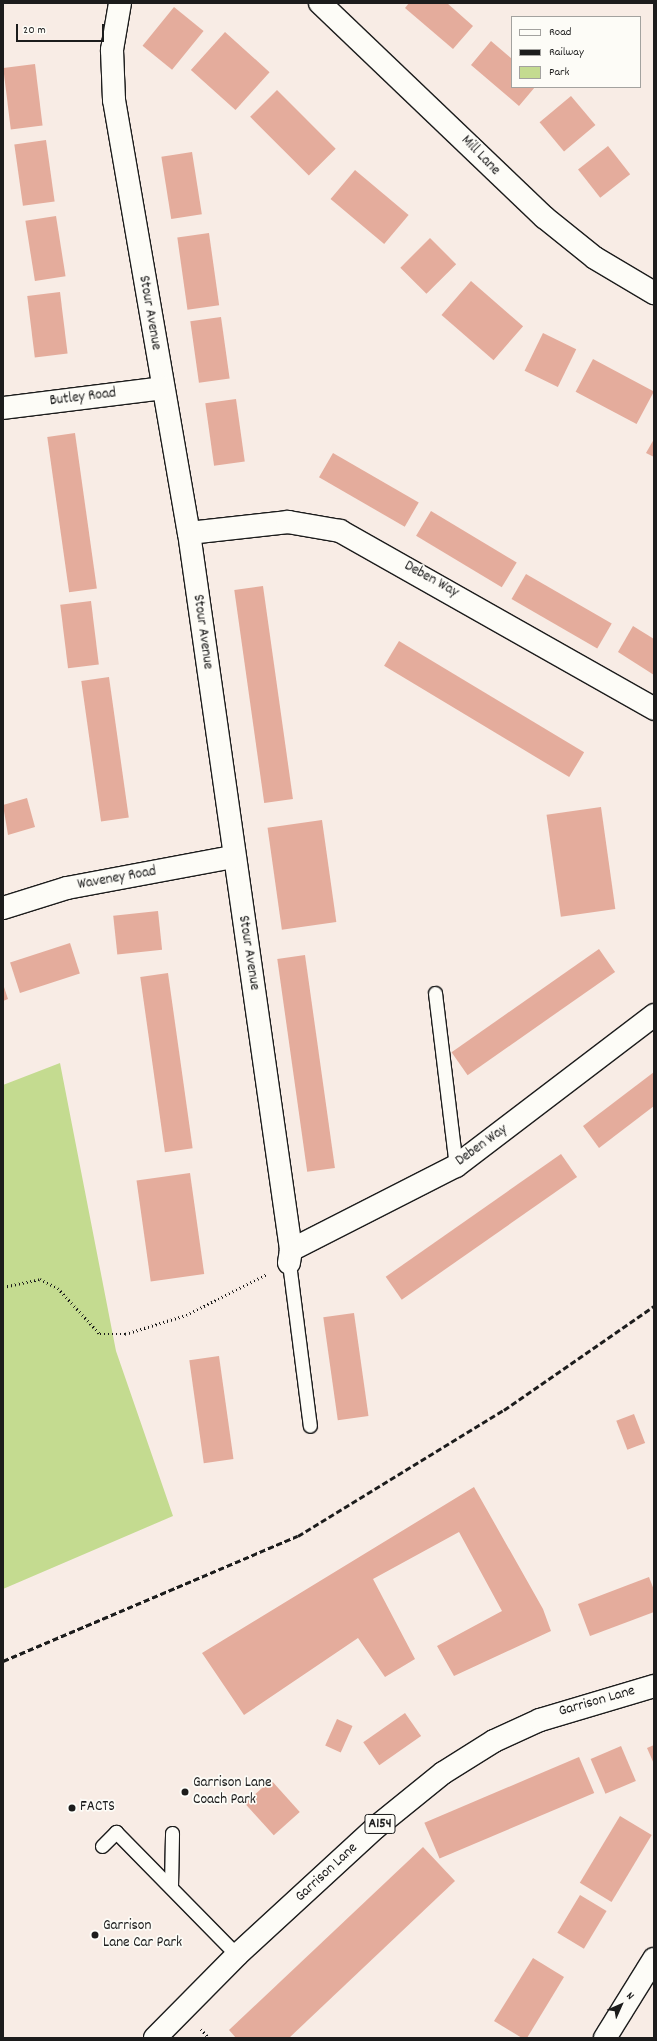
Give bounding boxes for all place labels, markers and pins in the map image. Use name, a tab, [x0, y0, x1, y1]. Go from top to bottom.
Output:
place label: Garrison Lane Coach Park	[193, 1774, 272, 1809]
marker: Garrison Lane Coach Park	[180, 1787, 190, 1797]
place label: FACTS	[80, 1799, 115, 1817]
marker: FACTS	[67, 1803, 77, 1813]
place label: Garrison Lane Car Park	[103, 1917, 182, 1952]
marker: Garrison Lane Car Park	[90, 1930, 100, 1940]

